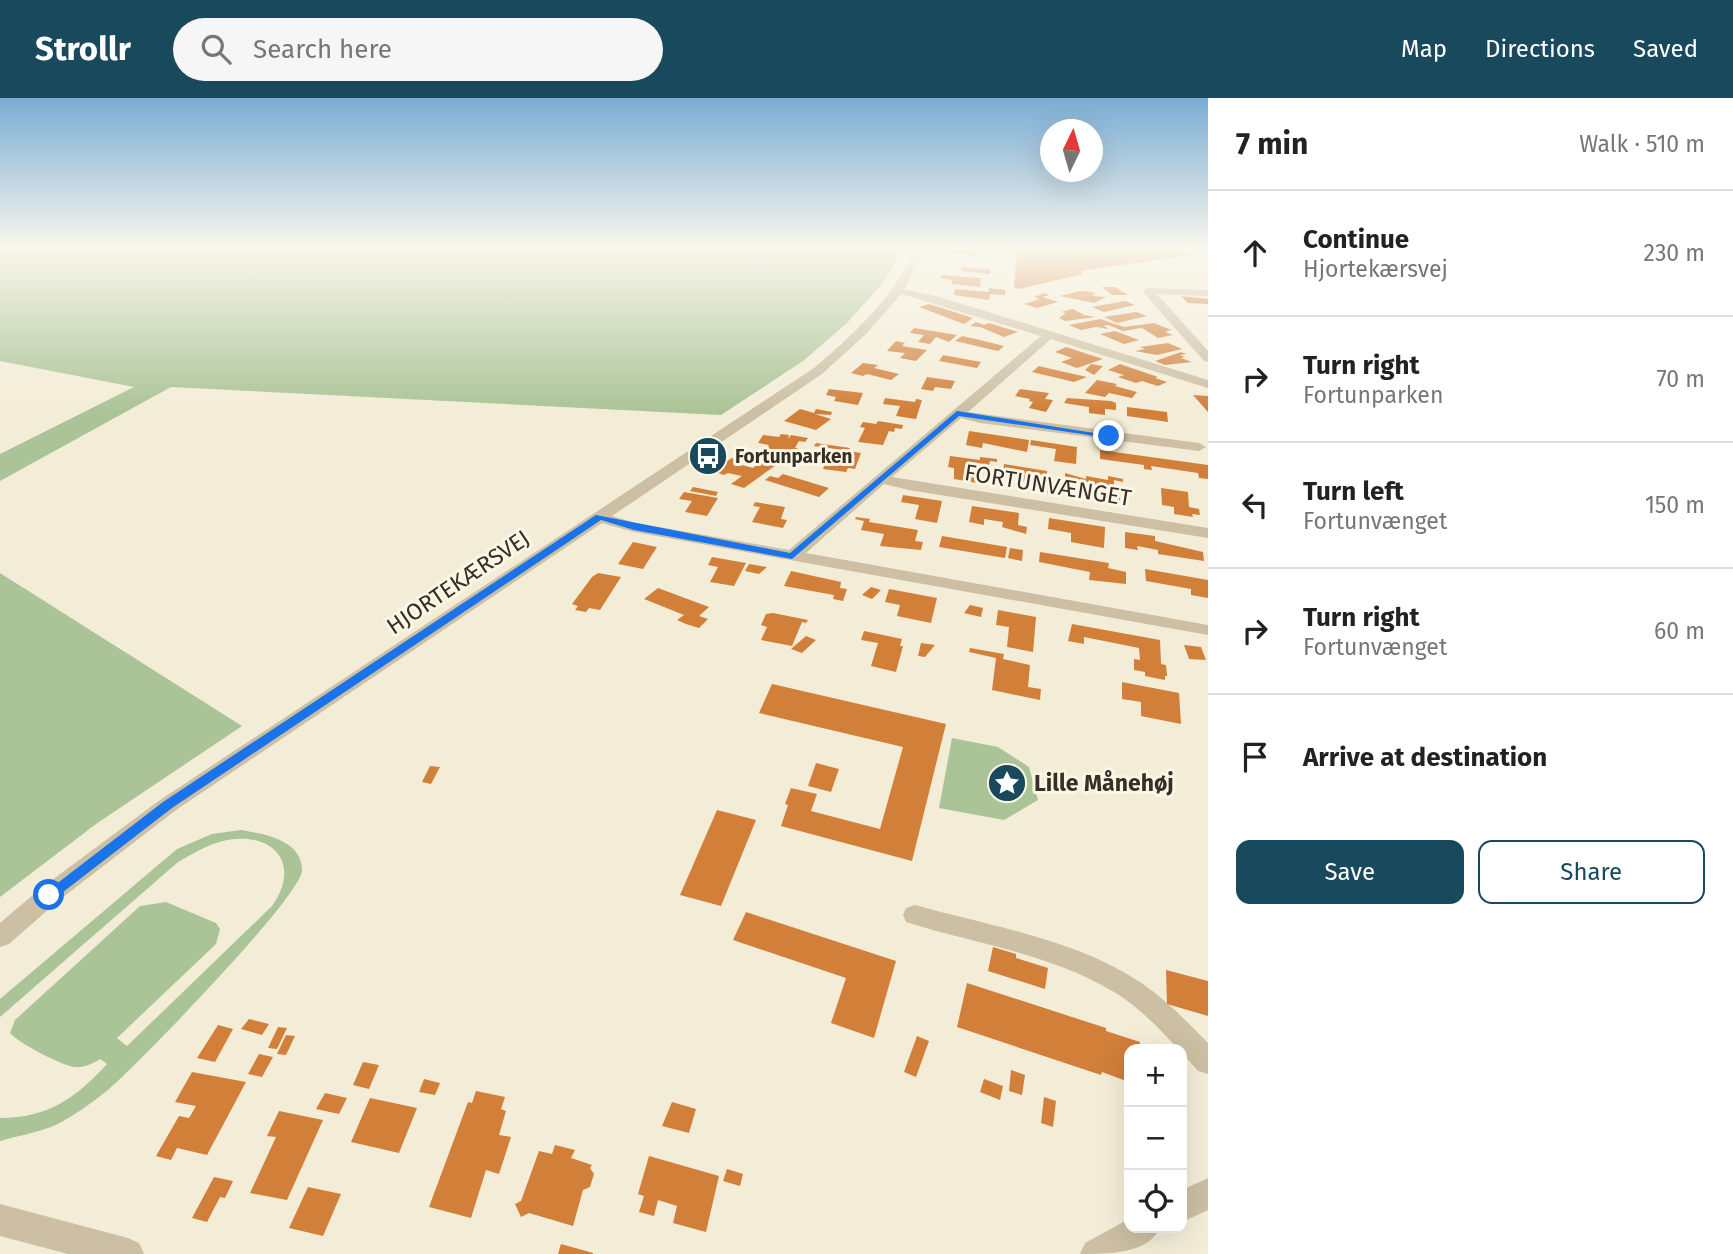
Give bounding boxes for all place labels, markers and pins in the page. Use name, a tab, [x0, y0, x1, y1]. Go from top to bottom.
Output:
bus stop icon: Fortunparken	[687, 435, 729, 477]
place label: Fortunparken	[735, 445, 852, 468]
place icon: Lille Månehøj	[986, 762, 1028, 804]
place label: Lille Månehøj	[1034, 769, 1174, 797]

